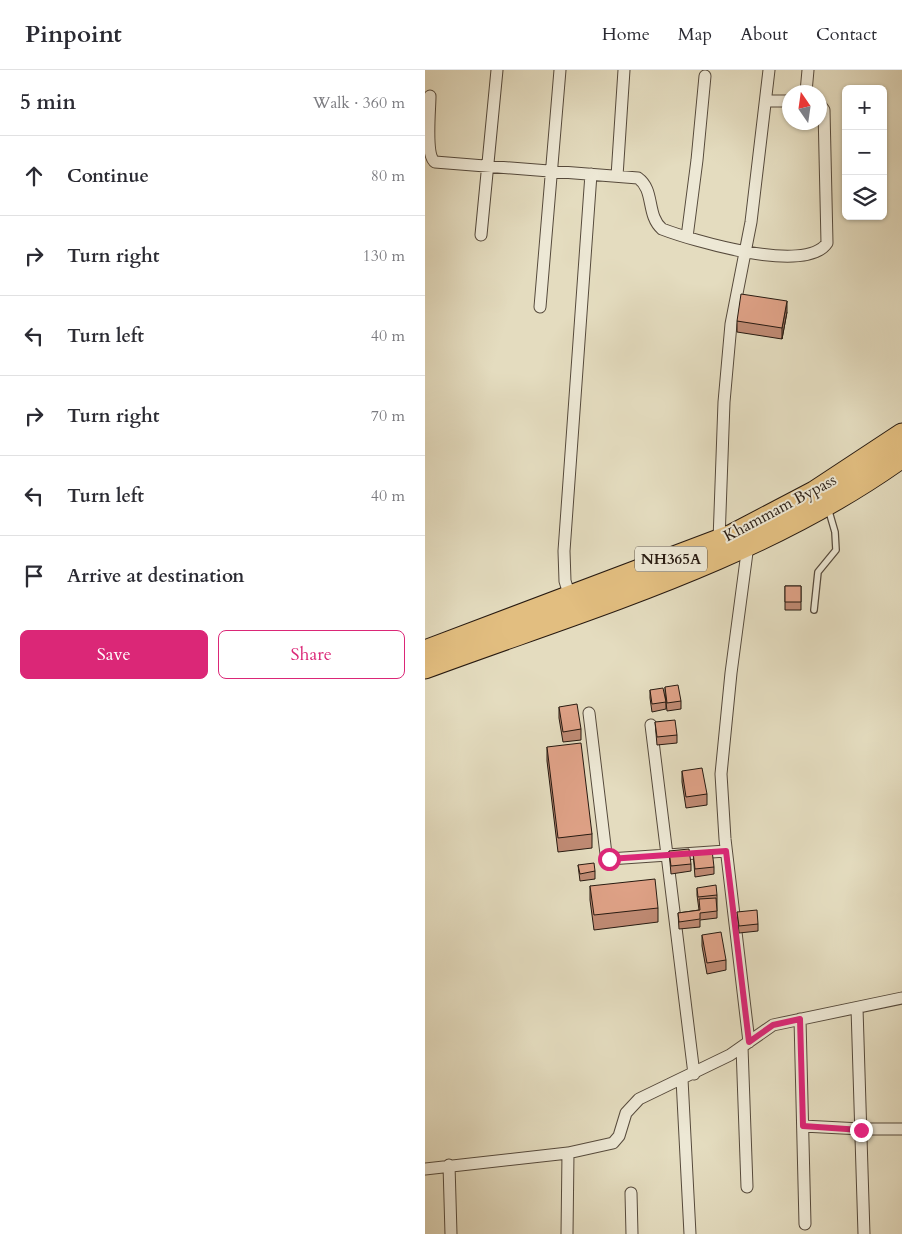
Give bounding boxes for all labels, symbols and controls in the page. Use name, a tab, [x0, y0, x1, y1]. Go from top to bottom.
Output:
text: Pinpoint	[25, 18, 122, 51]
text: Home	[602, 22, 650, 47]
text: Map	[678, 22, 712, 47]
text: About	[740, 22, 788, 47]
text: Contact	[816, 22, 877, 47]
north arrow	[782, 85, 827, 130]
map controls	[842, 85, 887, 220]
button: +	[842, 85, 887, 130]
text: 5 min	[20, 88, 76, 117]
text: Walk · 360 m	[313, 92, 405, 114]
button: −	[842, 130, 887, 175]
icon: ahead	[20, 162, 48, 190]
text: Continue	[67, 163, 149, 189]
text: 80 m	[371, 165, 405, 187]
button: layers	[842, 175, 887, 220]
icon: right	[20, 242, 48, 270]
text: Turn right	[67, 243, 159, 269]
text: 130 m	[363, 245, 405, 267]
icon: left	[20, 322, 48, 350]
text: Turn left	[67, 323, 144, 349]
text: 40 m	[371, 325, 405, 347]
icon: right	[20, 402, 48, 430]
text: Turn right	[67, 403, 159, 429]
text: 70 m	[371, 405, 405, 427]
street label: Khammam Bypass	[720, 469, 840, 547]
icon: left	[20, 482, 48, 510]
text: Turn left	[67, 483, 144, 509]
text: 40 m	[371, 485, 405, 507]
road number: NH365A	[635, 546, 707, 572]
icon: arrive	[20, 562, 48, 590]
text: Arrive at destination	[67, 563, 244, 589]
button: Save	[20, 630, 208, 679]
button: Share	[218, 630, 405, 679]
route start	[598, 848, 621, 871]
route end	[850, 1119, 873, 1142]

